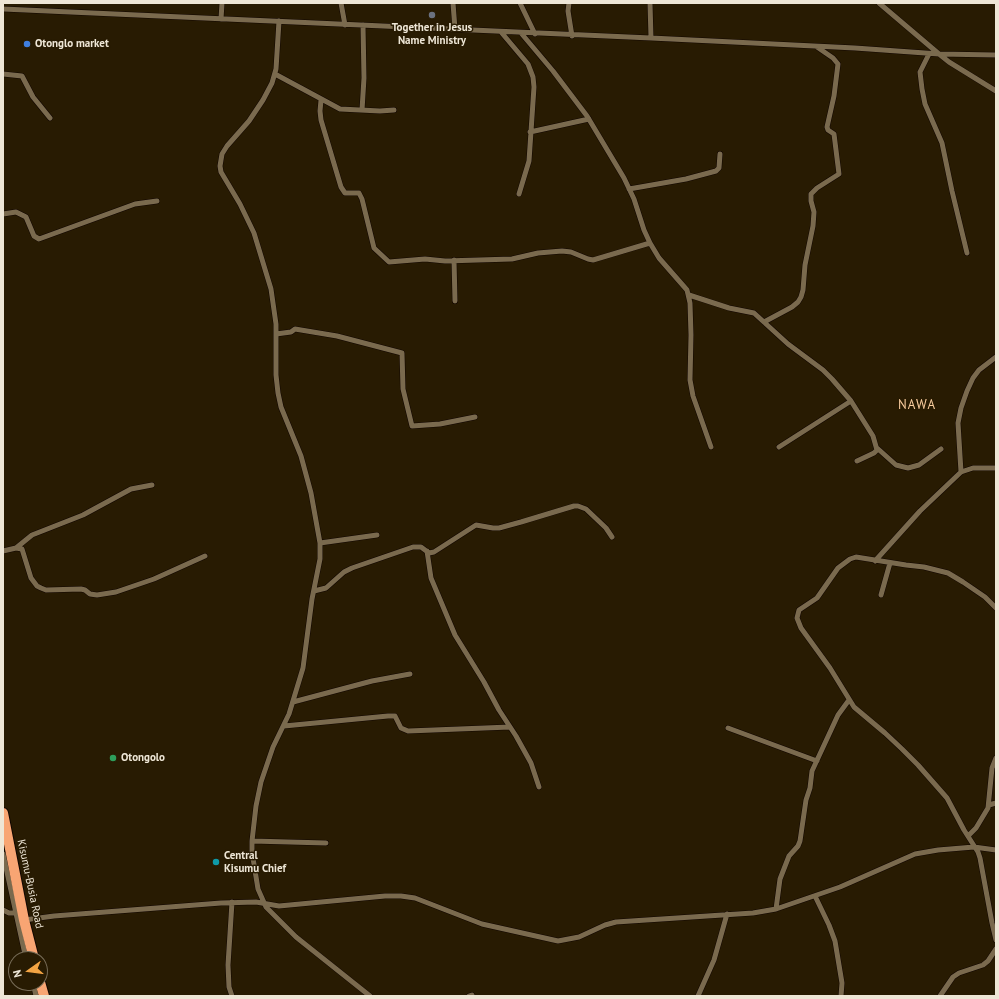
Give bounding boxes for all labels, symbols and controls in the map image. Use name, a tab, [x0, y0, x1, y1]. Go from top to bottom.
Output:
marker: Together in Jesus Name Ministry	[427, 10, 437, 20]
place label: Together in Jesus Name Ministry	[392, 21, 472, 47]
place label: Otonglo market	[35, 37, 109, 51]
marker: Otonglo market	[22, 39, 32, 49]
district label: NAWA	[898, 397, 936, 413]
place label: Otongolo	[121, 751, 165, 765]
marker: Otongolo	[108, 753, 118, 763]
street label: Kisumu-Busia Road	[14, 838, 46, 930]
place label: Central Kisumu Chief	[224, 849, 286, 875]
marker: Central Kisumu Chief	[211, 857, 221, 867]
north arrow	[8, 951, 48, 991]
text: N	[10, 968, 25, 979]

